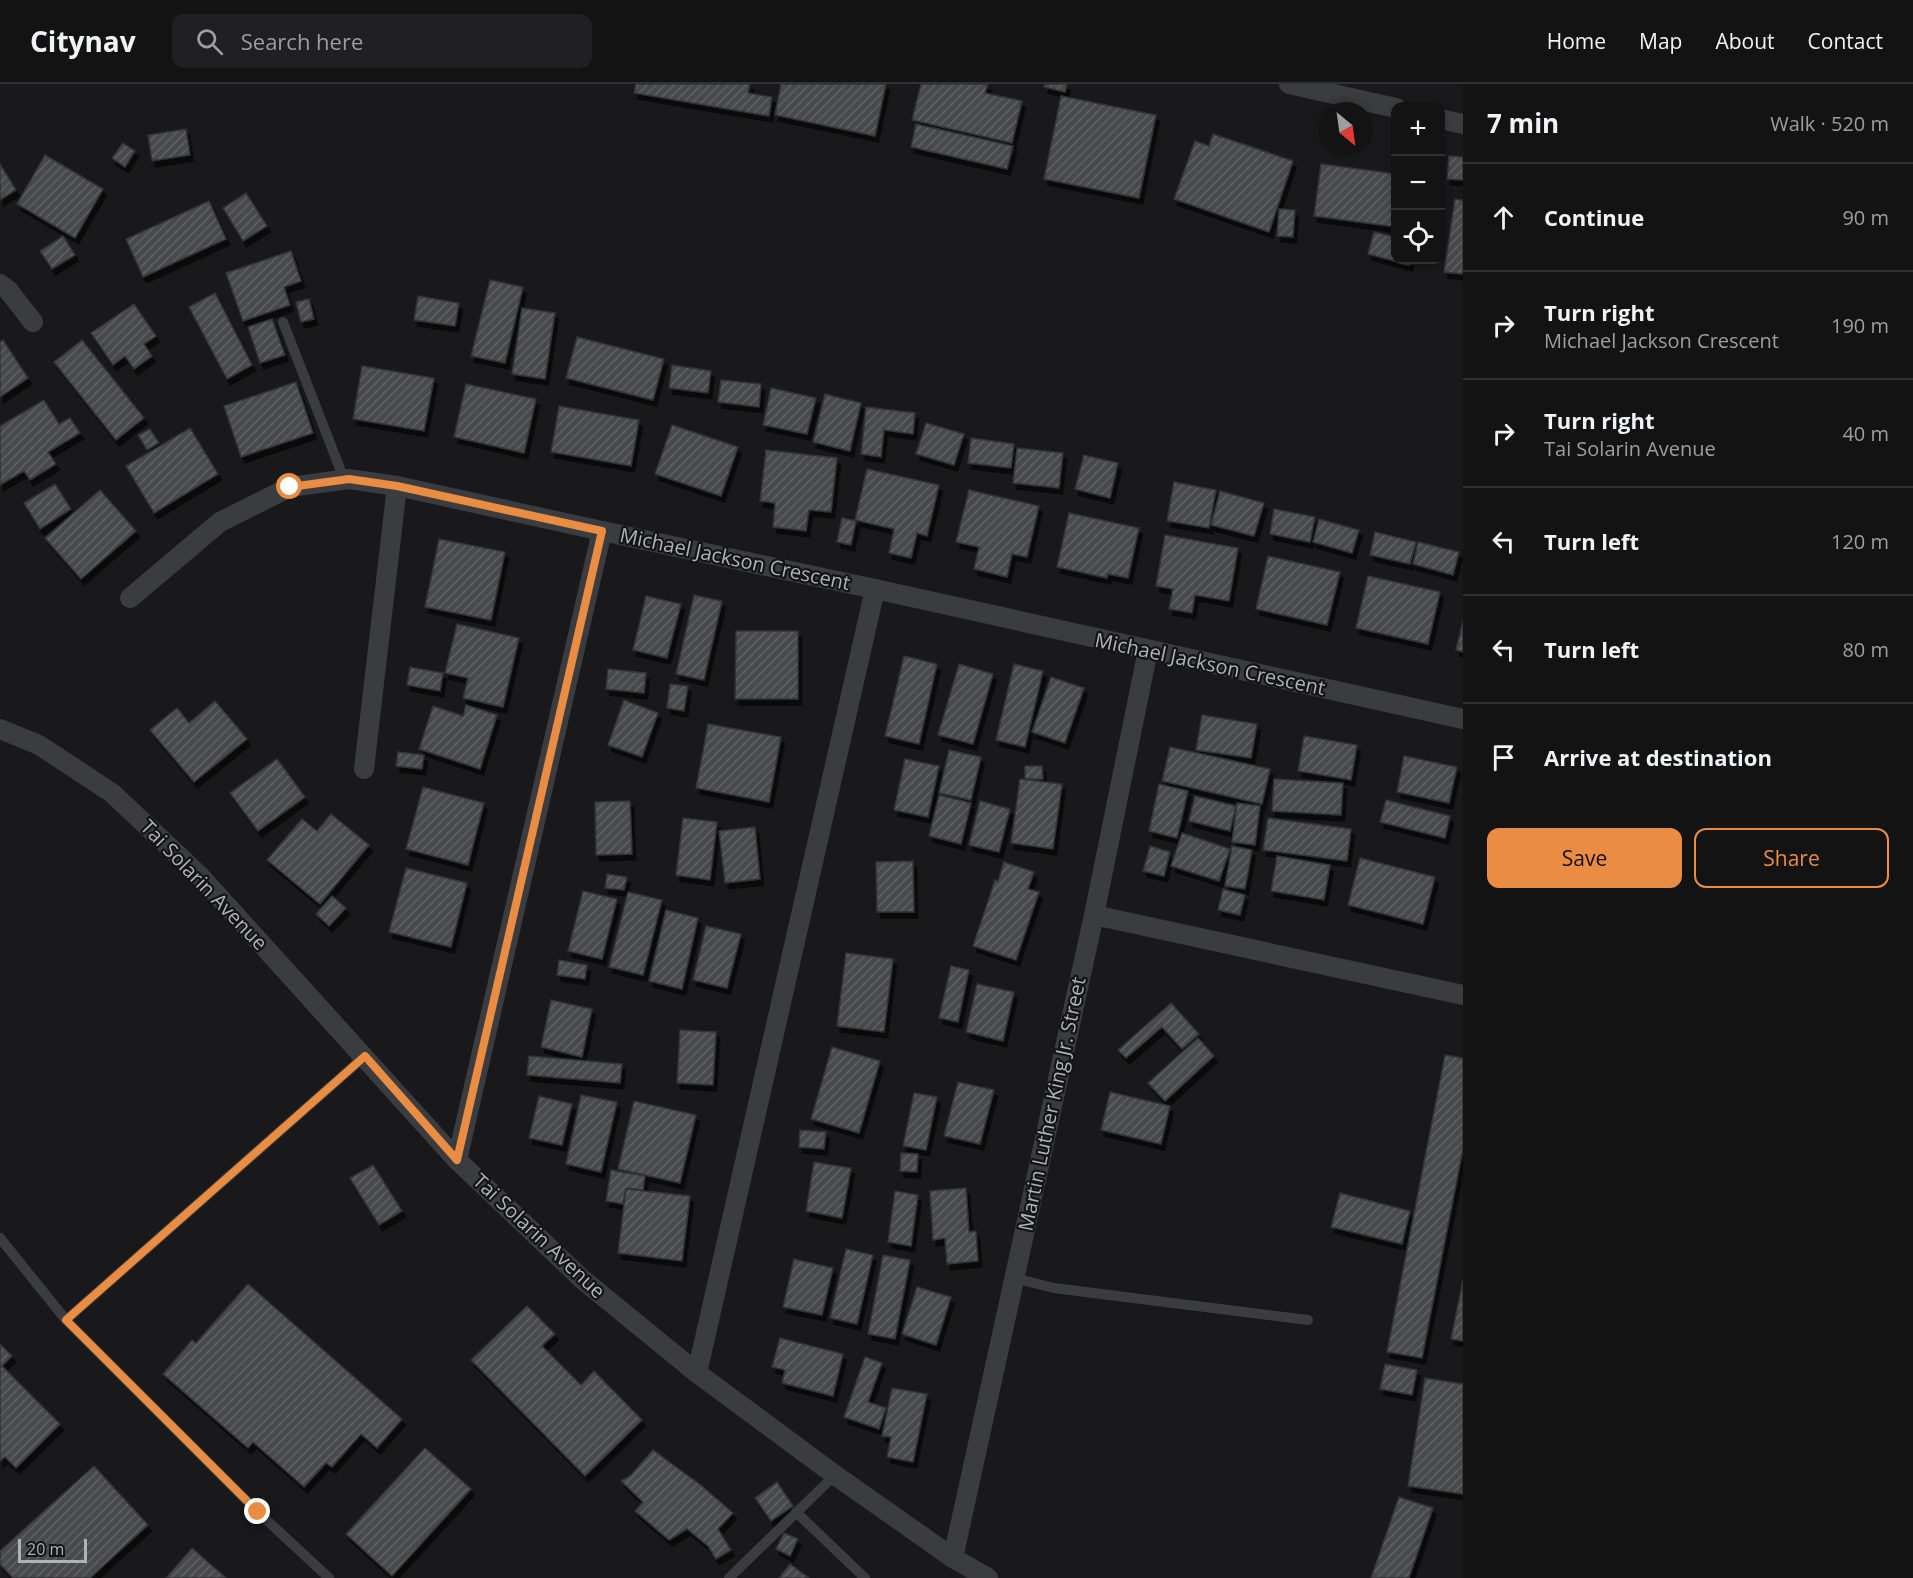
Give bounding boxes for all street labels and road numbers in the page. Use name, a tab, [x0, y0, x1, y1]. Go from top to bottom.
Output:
street label: Michael Jackson Crescent	[617, 521, 853, 596]
street label: Michael Jackson Crescent	[1092, 626, 1328, 701]
street label: Tai Solarin Avenue	[135, 813, 274, 956]
street label: Martin Luther King Jr. Street	[1011, 974, 1092, 1233]
street label: Tai Solarin Avenue	[467, 1167, 611, 1304]

